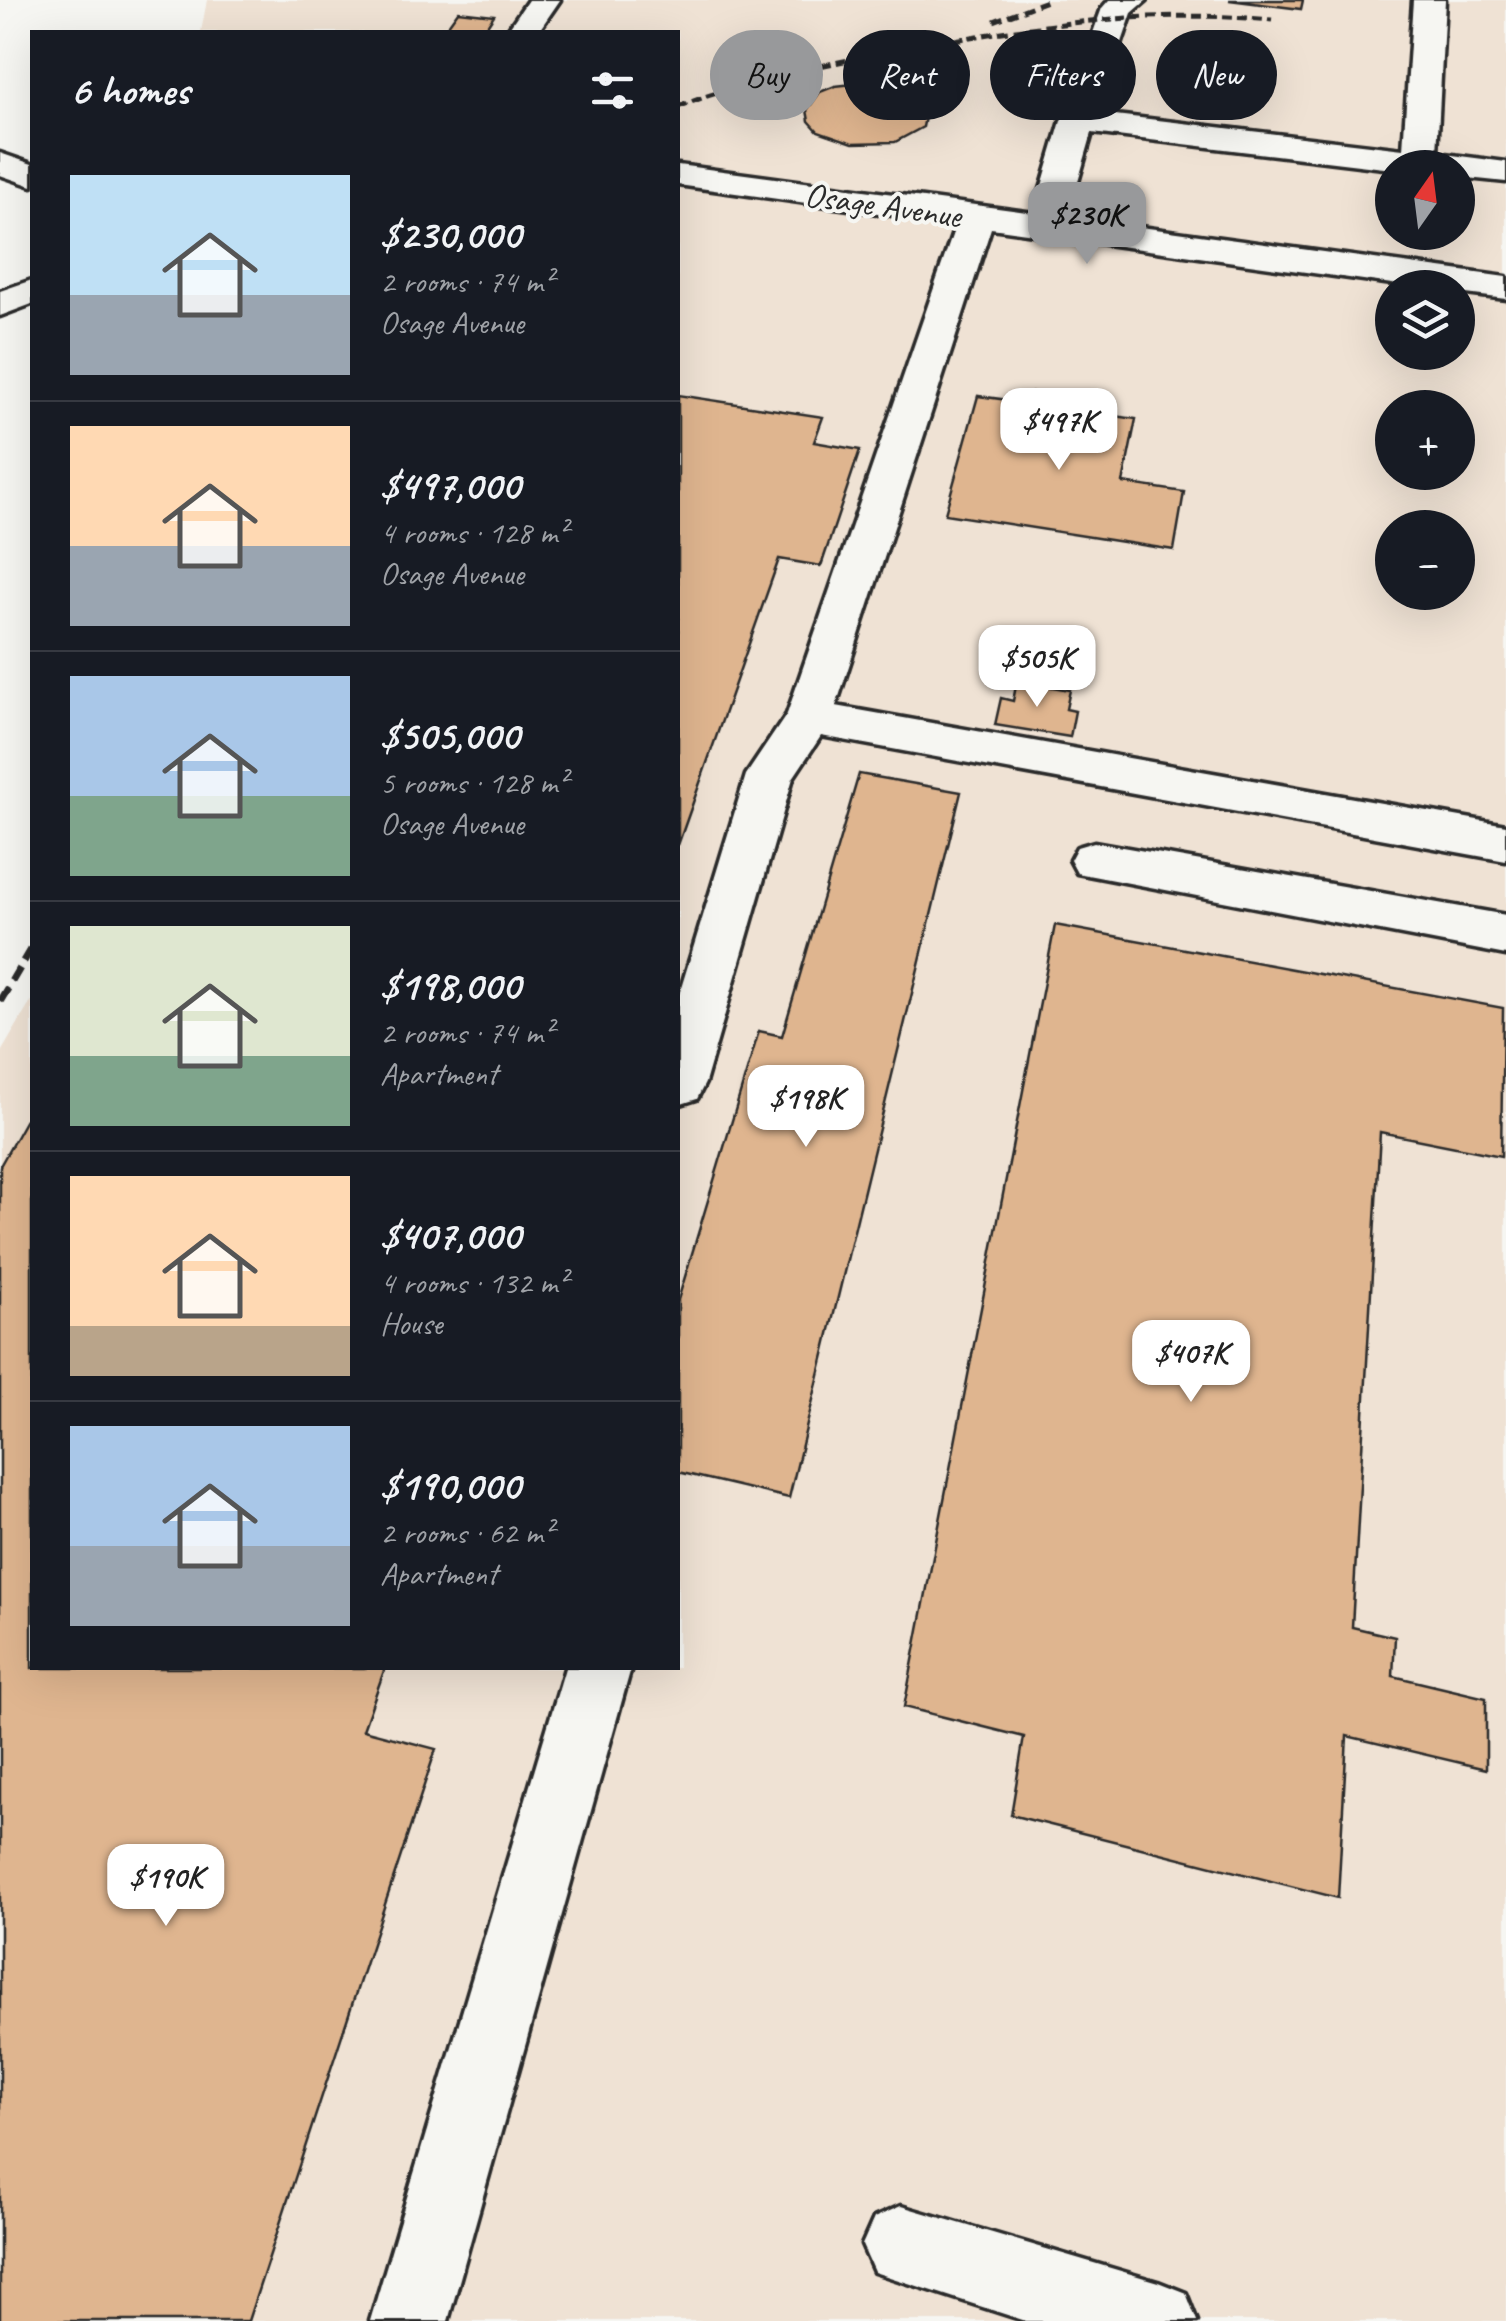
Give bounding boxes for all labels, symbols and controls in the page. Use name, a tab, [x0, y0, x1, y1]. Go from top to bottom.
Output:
chip: Buy	[710, 30, 823, 120]
chip: Rent	[843, 30, 970, 120]
chip: Filters	[990, 30, 1136, 120]
chip: New	[1156, 30, 1277, 120]
icon: filters	[585, 63, 640, 118]
text: 6 homes	[70, 64, 189, 117]
north arrow	[1375, 150, 1475, 250]
map controls	[1375, 150, 1475, 610]
street label: Osage Avenue	[802, 172, 967, 239]
pin: $230K	[1017, 182, 1157, 267]
text: $230K	[1050, 194, 1124, 235]
text: $230,000	[380, 208, 521, 261]
icon: home	[150, 215, 270, 335]
text: 2 rooms · 74 m²	[380, 261, 553, 302]
button: layers	[1375, 270, 1475, 370]
text: Osage Avenue	[380, 302, 524, 343]
pin: $497K	[989, 388, 1129, 473]
button: +	[1375, 390, 1475, 490]
text: $497K	[1022, 400, 1096, 441]
text: $497,000	[380, 459, 520, 512]
icon: home	[150, 466, 270, 586]
button: −	[1375, 510, 1475, 610]
text: 4 rooms · 128 m²	[380, 512, 567, 553]
text: Osage Avenue	[380, 553, 524, 594]
pin: $505K	[967, 625, 1107, 710]
text: $505K	[1001, 637, 1073, 678]
text: $505,000	[380, 709, 519, 762]
icon: home	[150, 716, 270, 836]
text: 5 rooms · 128 m²	[380, 762, 567, 803]
text: Osage Avenue	[380, 803, 524, 844]
text: $198,000	[380, 959, 520, 1012]
icon: home	[150, 966, 270, 1086]
text: 2 rooms · 74 m²	[380, 1012, 553, 1053]
text: Apartment	[380, 1053, 498, 1094]
pin: $198K	[736, 1065, 876, 1150]
text: $198K	[769, 1077, 843, 1118]
text: $407,000	[380, 1209, 520, 1262]
icon: home	[150, 1216, 270, 1336]
text: 4 rooms · 132 m²	[380, 1262, 567, 1303]
text: House	[380, 1303, 442, 1344]
pin: $407K	[1121, 1320, 1261, 1405]
text: $407K	[1154, 1332, 1228, 1373]
text: $190,000	[380, 1459, 520, 1512]
icon: home	[150, 1466, 270, 1586]
text: 2 rooms · 62 m²	[380, 1512, 553, 1553]
text: Apartment	[380, 1553, 498, 1594]
pin: $190K	[96, 1844, 236, 1929]
text: $190K	[129, 1856, 203, 1897]

